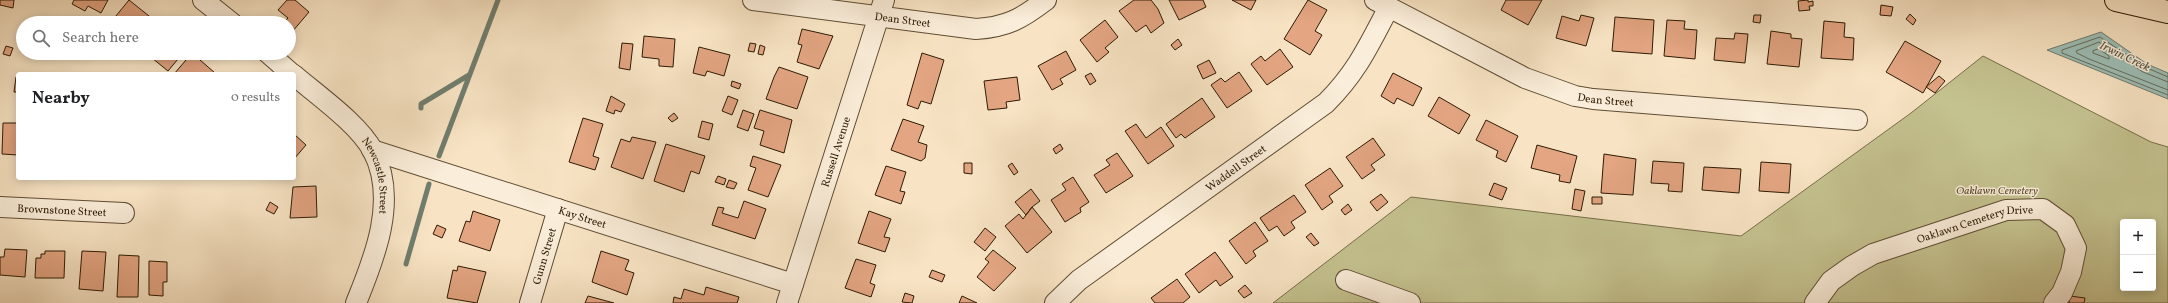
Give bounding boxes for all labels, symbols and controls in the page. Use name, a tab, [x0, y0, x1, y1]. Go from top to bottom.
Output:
street label: Dean Street	[874, 10, 932, 32]
search box	[16, 16, 296, 60]
icon: search	[30, 27, 52, 49]
text: Search here	[62, 28, 139, 49]
water label: Irwin Creek	[2097, 38, 2153, 76]
text: Nearby	[32, 87, 90, 110]
text: 0 results	[231, 89, 280, 107]
street label: Dean Street	[1576, 91, 1634, 111]
street label: Russell Avenue	[819, 115, 855, 189]
street label: Newcastle Street	[357, 135, 390, 215]
street label: Waddell Street	[1203, 142, 1270, 196]
park label: Oaklawn Cemetery	[1956, 184, 2038, 199]
street label: Brownstone Street	[17, 202, 107, 221]
street label: Oaklawn Cemetery Drive	[1915, 203, 2033, 248]
street label: Kay Street	[556, 204, 608, 233]
map controls	[2120, 219, 2156, 291]
button: +	[2120, 219, 2156, 255]
street label: Gunn Street	[530, 226, 561, 287]
button: −	[2120, 255, 2156, 291]

